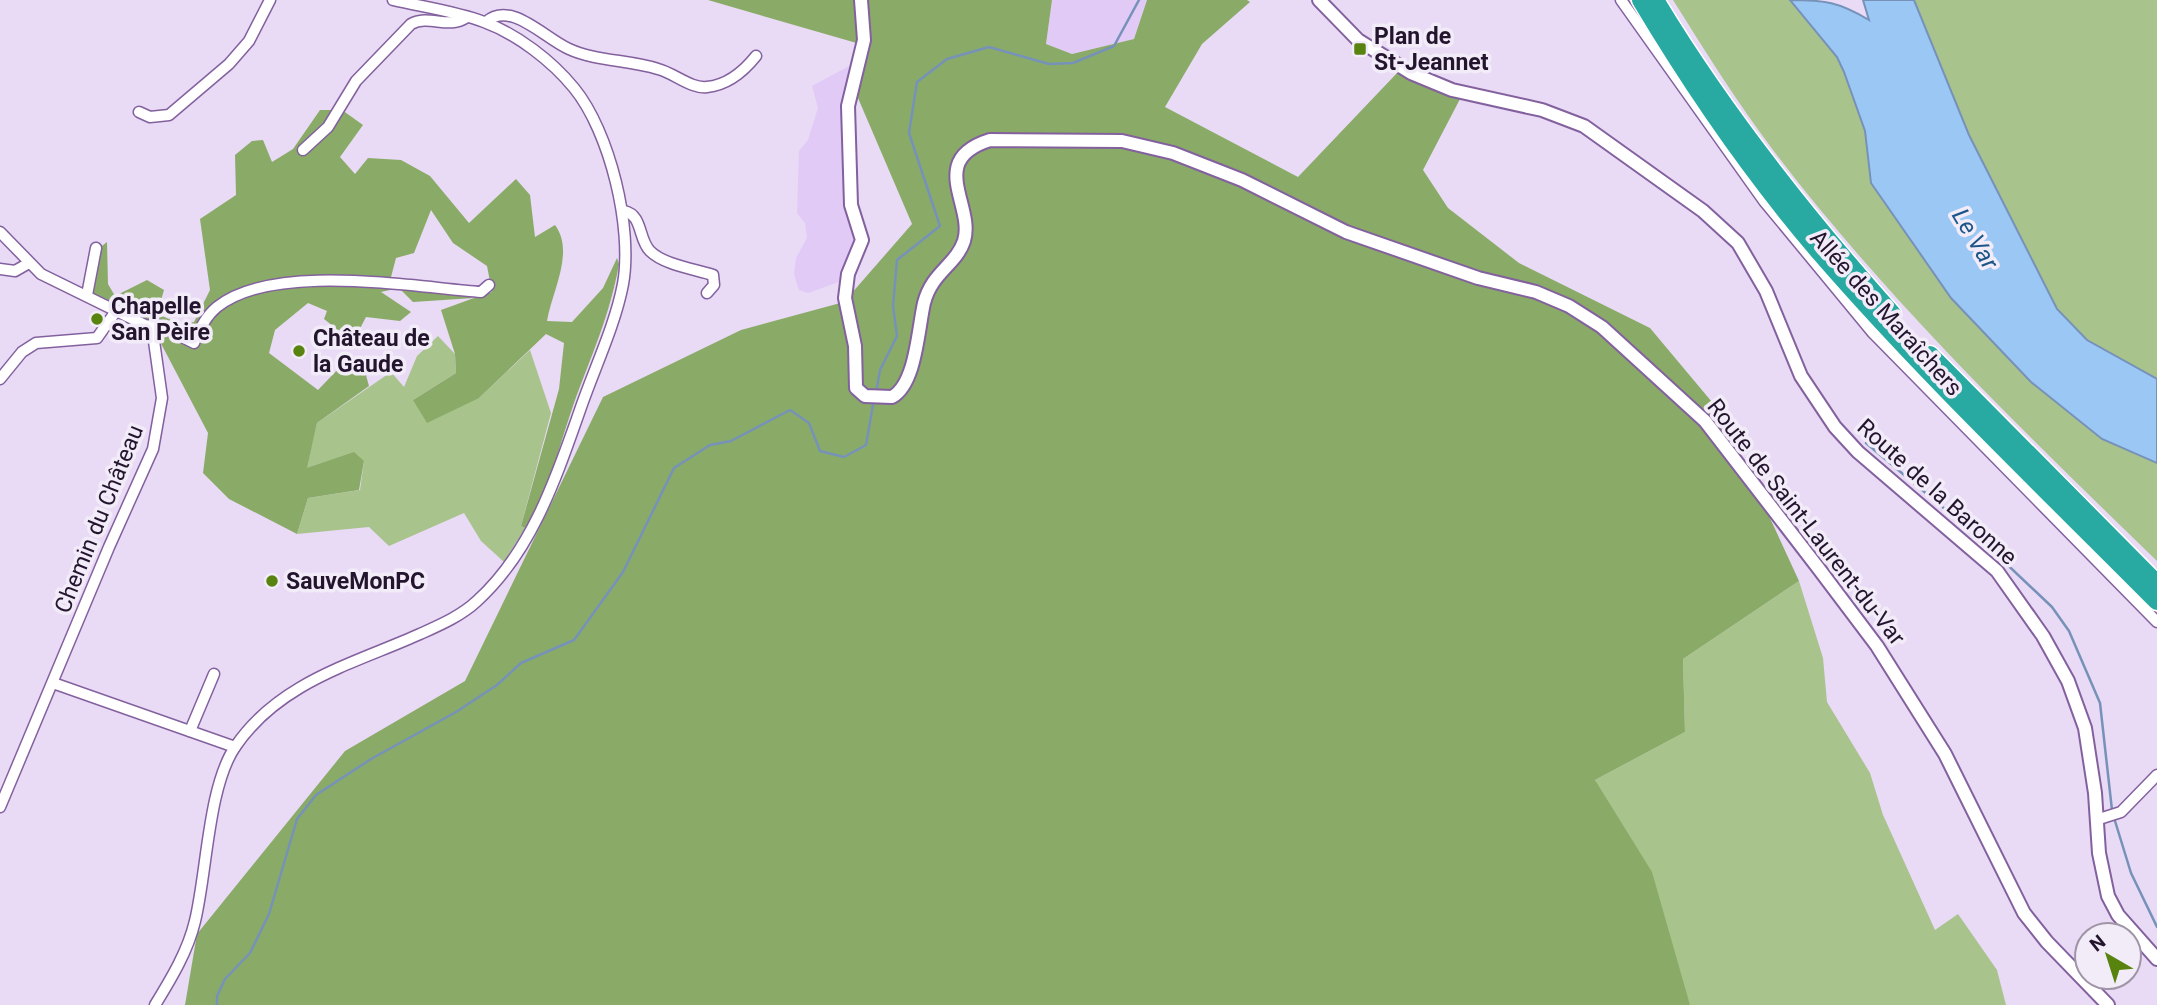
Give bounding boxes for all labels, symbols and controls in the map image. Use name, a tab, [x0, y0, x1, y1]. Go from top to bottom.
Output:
place label: Plan de St-Jeannet	[1374, 23, 1489, 76]
marker: Plan de St-Jeannet	[1352, 41, 1368, 57]
water label: Le Var	[1946, 204, 2004, 275]
street label: Allée des Maraîchers	[1804, 225, 1968, 401]
place label: Chapelle San Pèire	[111, 293, 210, 346]
marker: Chapelle San Pèire	[89, 311, 105, 327]
place label: Château de la Gaude	[313, 325, 430, 378]
marker: Château de la Gaude	[291, 343, 307, 359]
street label: Route de Saint-Laurent-du-Var	[1701, 394, 1911, 651]
street label: Route de la Baronne	[1852, 413, 2022, 571]
street label: Chemin du Château	[49, 421, 149, 617]
place label: SauveMonPC	[286, 568, 425, 595]
marker: SauveMonPC	[264, 573, 280, 589]
north arrow	[2073, 921, 2143, 991]
text: N	[2085, 930, 2110, 956]

